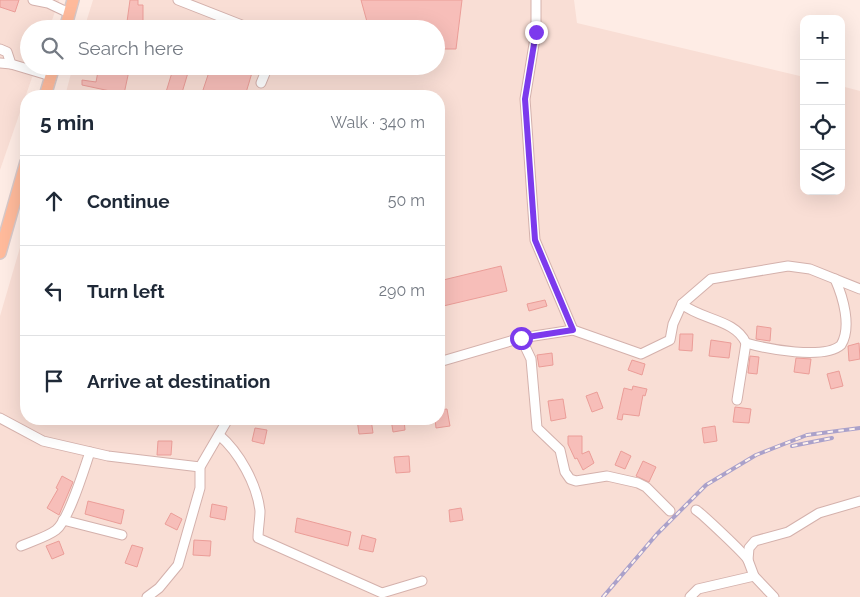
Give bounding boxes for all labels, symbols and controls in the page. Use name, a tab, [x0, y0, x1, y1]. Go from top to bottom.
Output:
map controls	[800, 15, 845, 195]
button: +	[800, 15, 845, 60]
search box	[20, 20, 445, 75]
route end	[525, 21, 548, 44]
icon: search	[38, 34, 66, 62]
text: Search here	[78, 37, 184, 59]
button: −	[800, 60, 845, 105]
button: locate	[800, 105, 845, 150]
text: 5 min	[40, 110, 94, 135]
text: Walk · 340 m	[331, 113, 425, 132]
button: layers	[800, 150, 845, 195]
icon: ahead	[40, 187, 68, 215]
text: Continue	[87, 190, 170, 212]
text: 50 m	[388, 191, 425, 210]
icon: left	[40, 277, 68, 305]
text: Turn left	[87, 280, 164, 302]
text: 290 m	[379, 281, 425, 300]
route start	[510, 327, 533, 350]
icon: arrive	[40, 367, 68, 395]
text: Arrive at destination	[87, 370, 271, 392]

